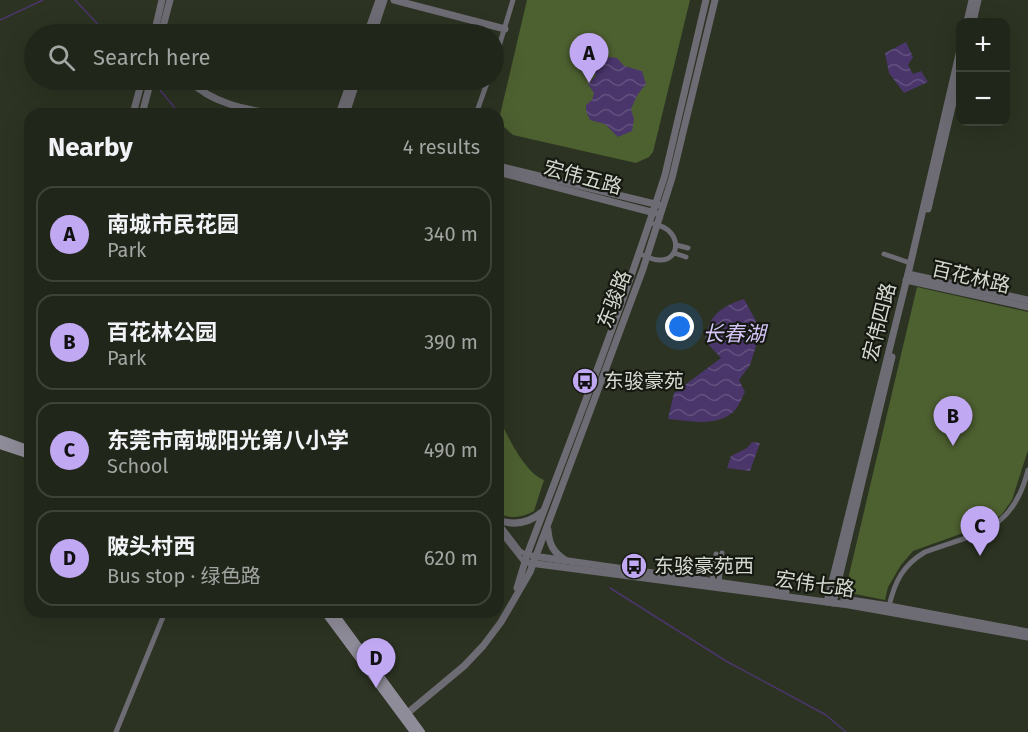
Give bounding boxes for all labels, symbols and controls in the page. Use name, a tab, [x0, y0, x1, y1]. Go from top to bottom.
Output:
map controls	[956, 18, 1010, 126]
button: +	[956, 18, 1010, 72]
search box	[24, 24, 504, 90]
pin: A	[570, 34, 608, 83]
icon: search	[45, 41, 78, 74]
text: Search here	[93, 44, 211, 71]
button: −	[956, 72, 1010, 126]
text: Nearby	[48, 132, 133, 163]
text: 4 results	[403, 135, 480, 159]
street label: 宏伟五路	[541, 155, 625, 199]
text: 南城市民花园	[107, 211, 239, 238]
text: A	[64, 222, 75, 246]
text: 340 m	[424, 222, 478, 246]
text: Park	[107, 238, 146, 262]
street label: 百花林路	[929, 256, 1013, 298]
street label: 东骏路	[592, 267, 636, 331]
street label: 宏伟四路	[858, 280, 900, 364]
your location	[665, 312, 694, 341]
text: 百花林公园	[107, 319, 217, 346]
water label: 长春湖	[703, 321, 768, 347]
text: B	[63, 330, 76, 354]
text: 390 m	[424, 330, 478, 354]
text: Park	[107, 346, 146, 370]
bus stop icon: 东骏豪苑	[570, 366, 600, 396]
place label: 东骏豪苑	[604, 369, 684, 393]
pin: B	[934, 396, 972, 446]
text: 东莞市南城阳光第八小学	[107, 427, 349, 454]
text: C	[64, 438, 75, 462]
text: 490 m	[424, 438, 478, 462]
text: School	[107, 454, 168, 478]
pin: C	[960, 506, 1000, 556]
text: 陂头村西	[107, 533, 195, 560]
text: D	[63, 546, 76, 570]
text: 620 m	[424, 546, 478, 570]
bus stop icon: 东骏豪苑西	[619, 551, 649, 581]
place label: 东骏豪苑西	[654, 554, 754, 578]
text: Bus stop · 绿色路	[107, 564, 261, 588]
street label: 宏伟七路	[774, 567, 856, 601]
pin: D	[356, 638, 395, 688]

